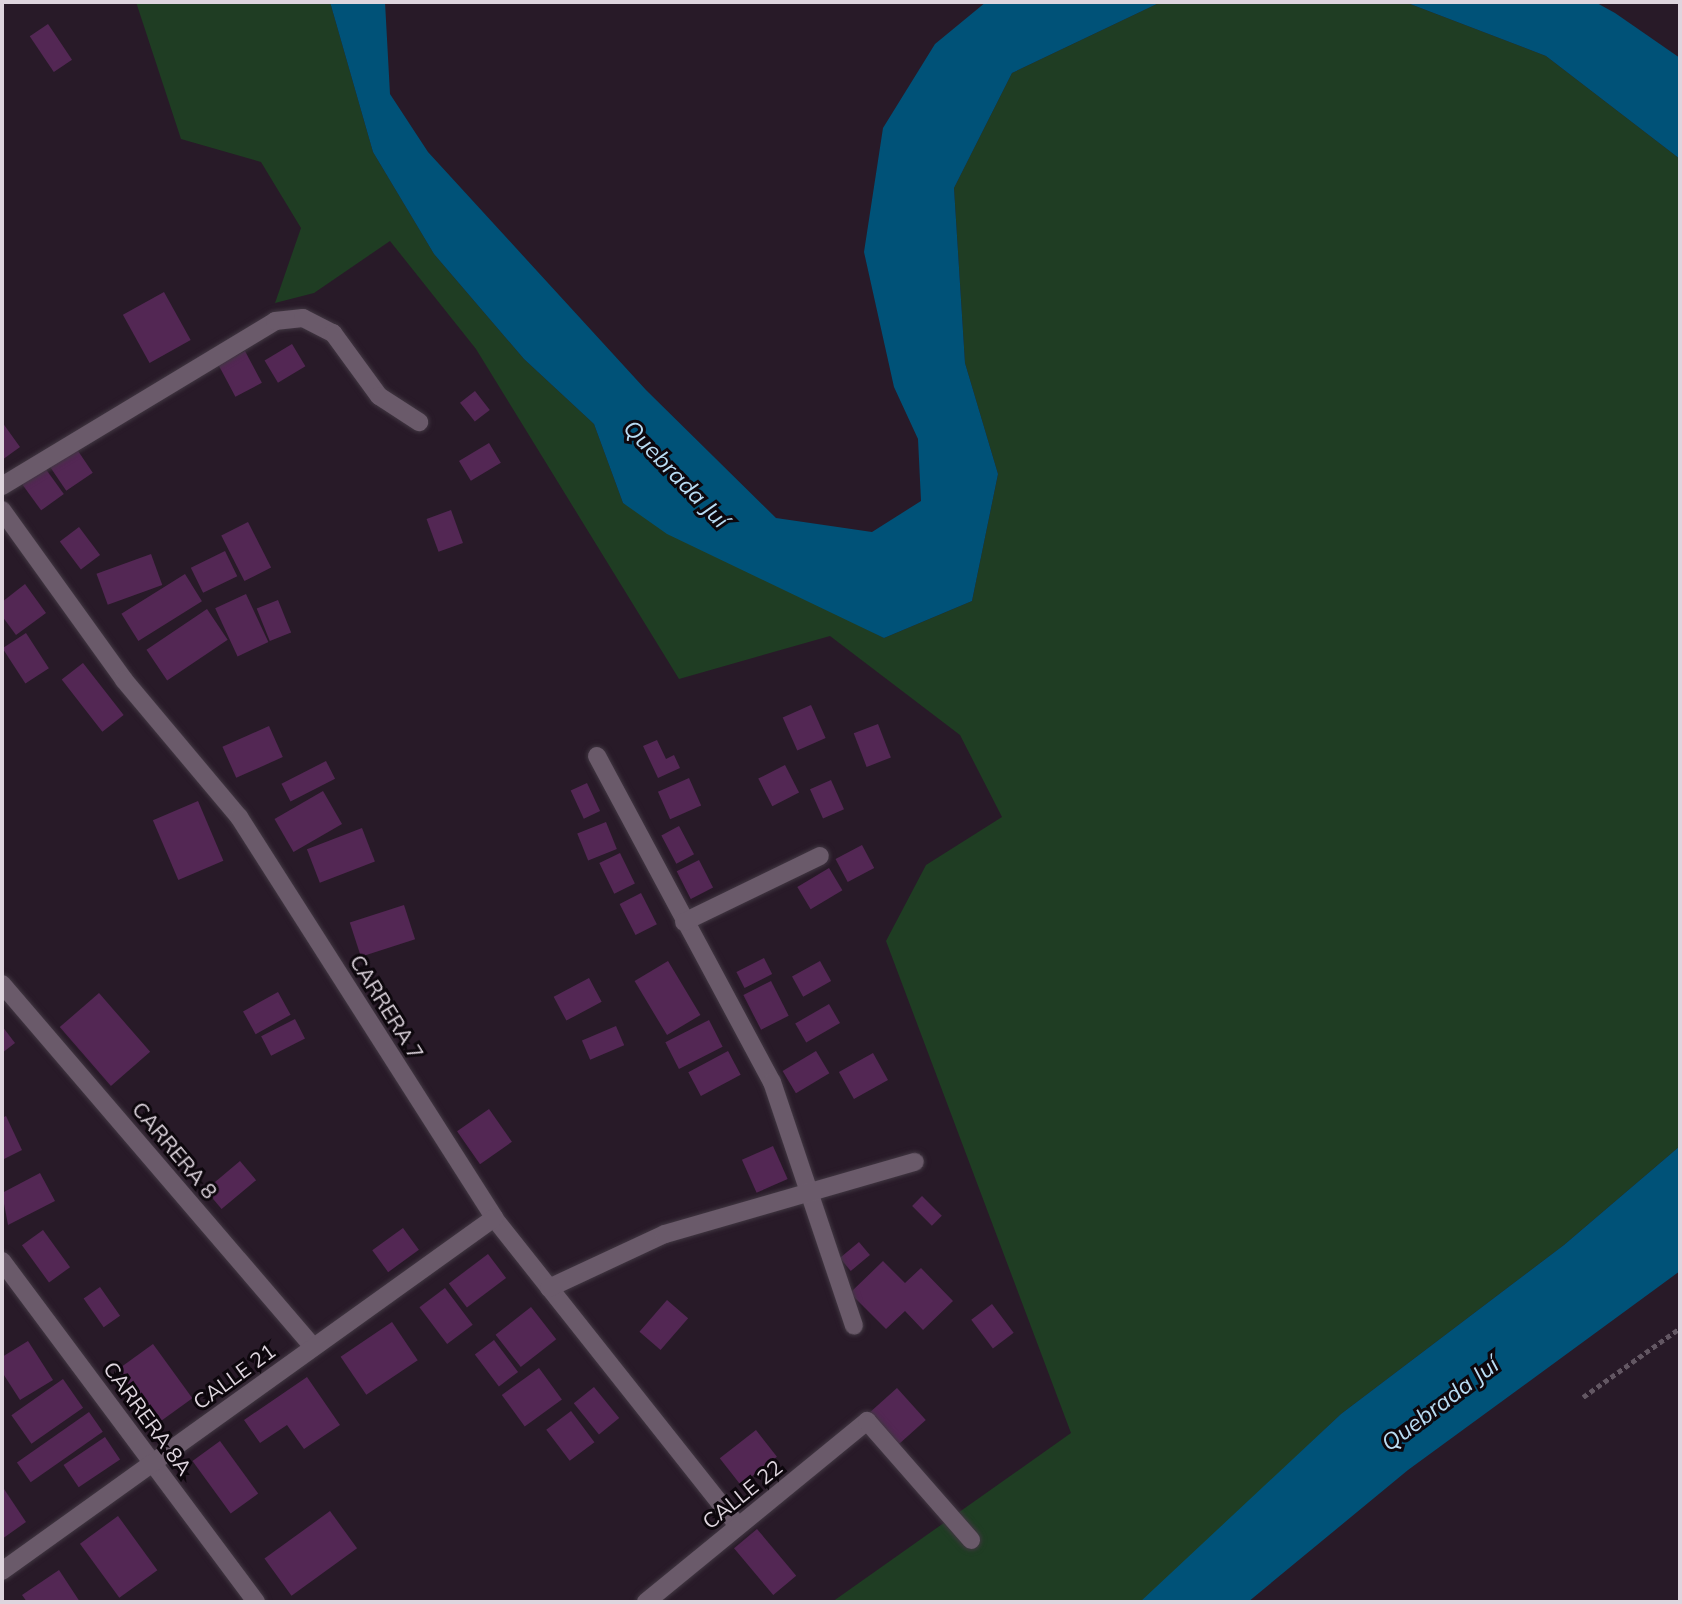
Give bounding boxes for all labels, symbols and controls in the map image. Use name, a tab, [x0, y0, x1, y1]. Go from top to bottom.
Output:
water label: Quebrada Juí	[618, 414, 734, 534]
street label: CARRERA 7	[345, 950, 429, 1064]
street label: CARRERA 8	[127, 1096, 223, 1204]
street label: CALLE 21	[188, 1338, 280, 1414]
water label: Quebrada Juí	[1376, 1351, 1504, 1457]
street label: CARRERA 8A	[98, 1356, 198, 1480]
street label: CALLE 22	[697, 1454, 787, 1534]

